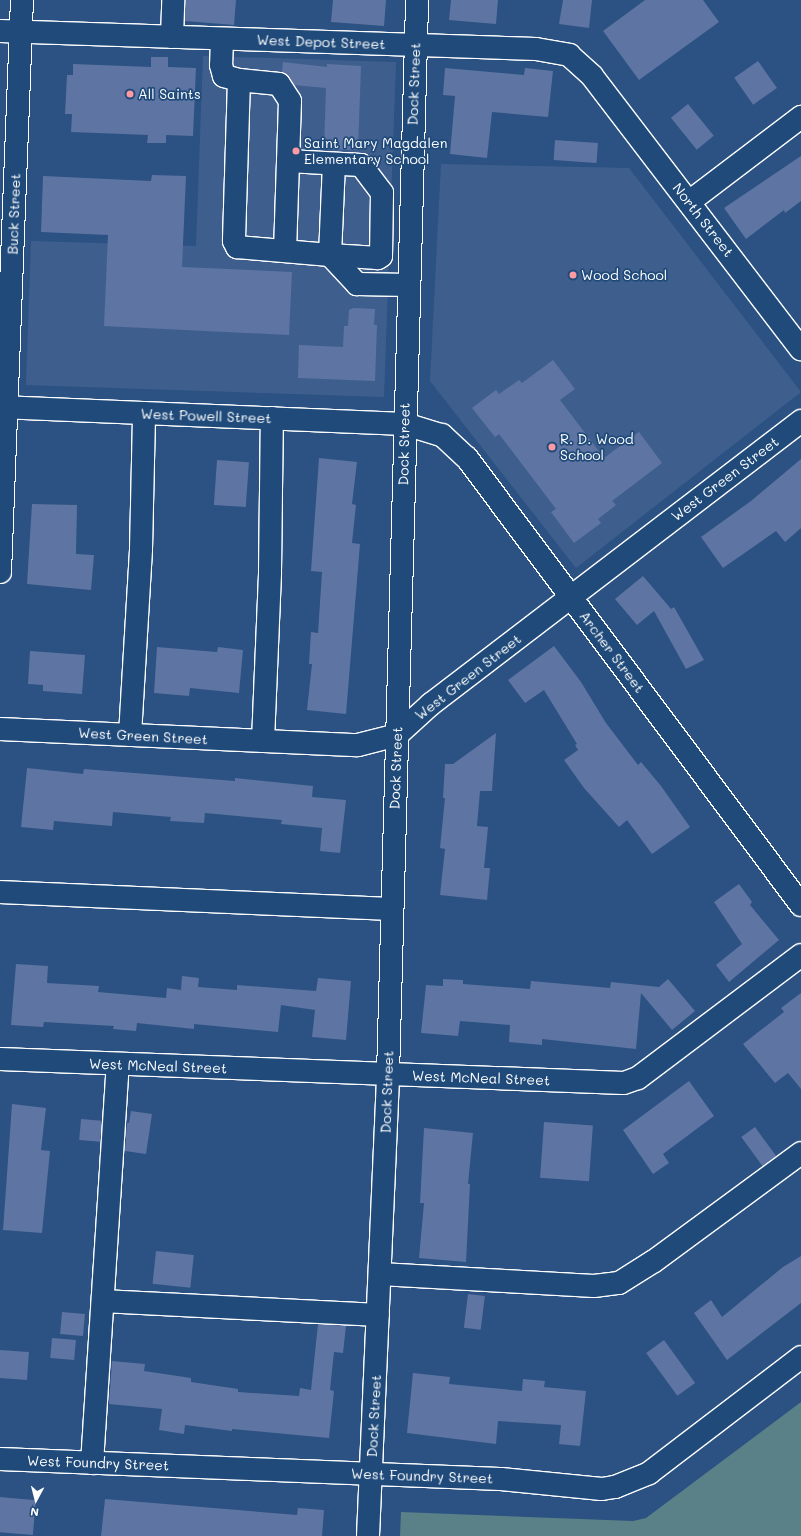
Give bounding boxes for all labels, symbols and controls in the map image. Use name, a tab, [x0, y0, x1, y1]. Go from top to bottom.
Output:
street label: West Depot Street	[256, 31, 386, 53]
street label: Dock Street	[404, 42, 424, 126]
place label: All Saints	[138, 86, 201, 102]
marker: All Saints	[125, 89, 135, 99]
place label: Saint Mary Magdalen Elementary School	[304, 135, 448, 168]
marker: Saint Mary Magdalen Elementary School	[291, 146, 301, 156]
street label: Buck Street	[4, 173, 24, 255]
street label: North Street	[669, 180, 737, 260]
place label: Wood School	[581, 267, 667, 283]
marker: Wood School	[568, 270, 578, 280]
street label: Dock Street	[395, 403, 413, 485]
street label: West Powell Street	[140, 405, 272, 427]
place label: R. D. Wood School	[560, 431, 634, 464]
street label: West Green Street	[668, 433, 782, 525]
marker: R. D. Wood School	[547, 442, 557, 452]
street label: Archer Street	[576, 608, 648, 696]
street label: West Green Street	[412, 630, 524, 724]
street label: West Green Street	[78, 724, 208, 748]
street label: Dock Street	[386, 726, 406, 810]
street label: Dock Street	[377, 1050, 397, 1134]
street label: West McNeal Street	[89, 1055, 227, 1077]
street label: West McNeal Street	[412, 1067, 550, 1089]
street label: Dock Street	[363, 1374, 385, 1458]
street label: West Foundry Street	[27, 1452, 169, 1474]
street label: West Foundry Street	[351, 1465, 493, 1487]
north arrow	[16, 1480, 56, 1520]
text: N	[29, 1504, 40, 1520]

